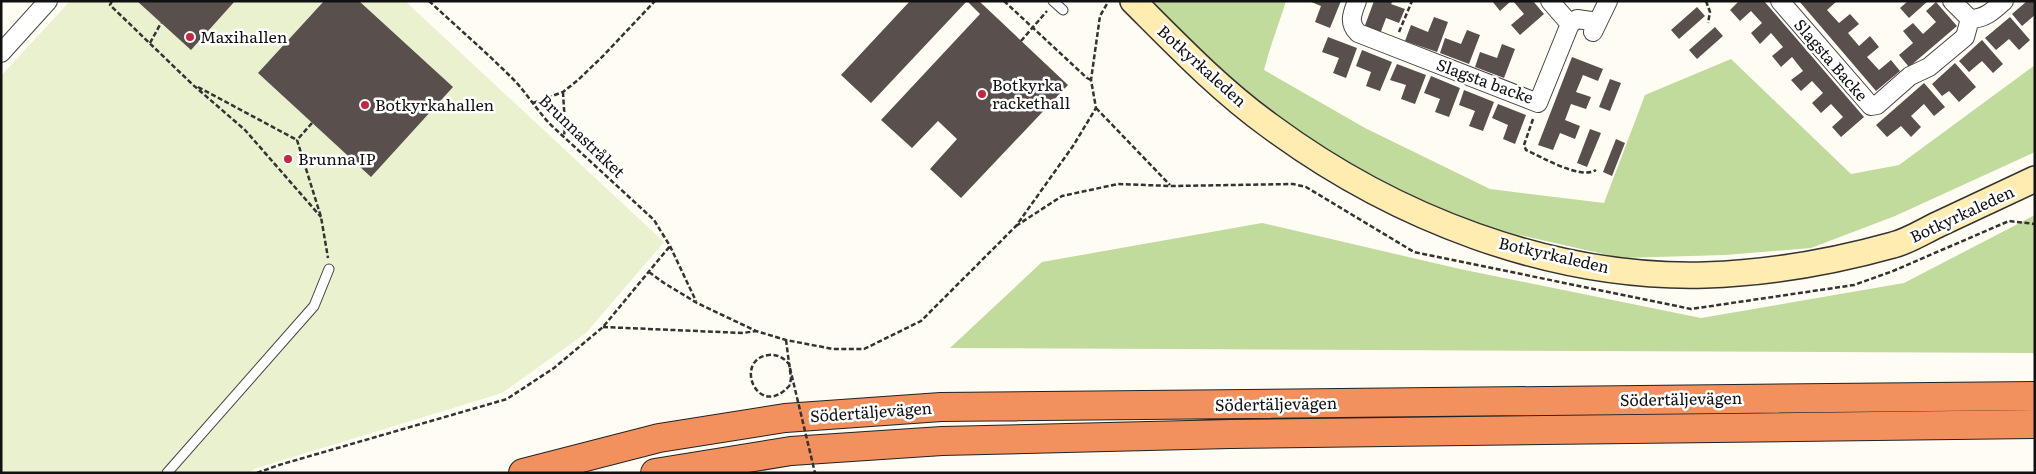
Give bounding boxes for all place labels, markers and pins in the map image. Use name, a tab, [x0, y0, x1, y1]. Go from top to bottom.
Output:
place label: Maxihallen	[200, 24, 288, 48]
marker: Maxihallen	[184, 31, 196, 43]
place label: Botkyrka rackethall	[992, 72, 1070, 114]
marker: Botkyrka rackethall	[976, 88, 988, 100]
place label: Botkyrkahallen	[375, 92, 495, 116]
marker: Botkyrkahallen	[359, 99, 371, 111]
place label: Brunna IP	[298, 146, 376, 170]
marker: Brunna IP	[282, 153, 294, 165]

